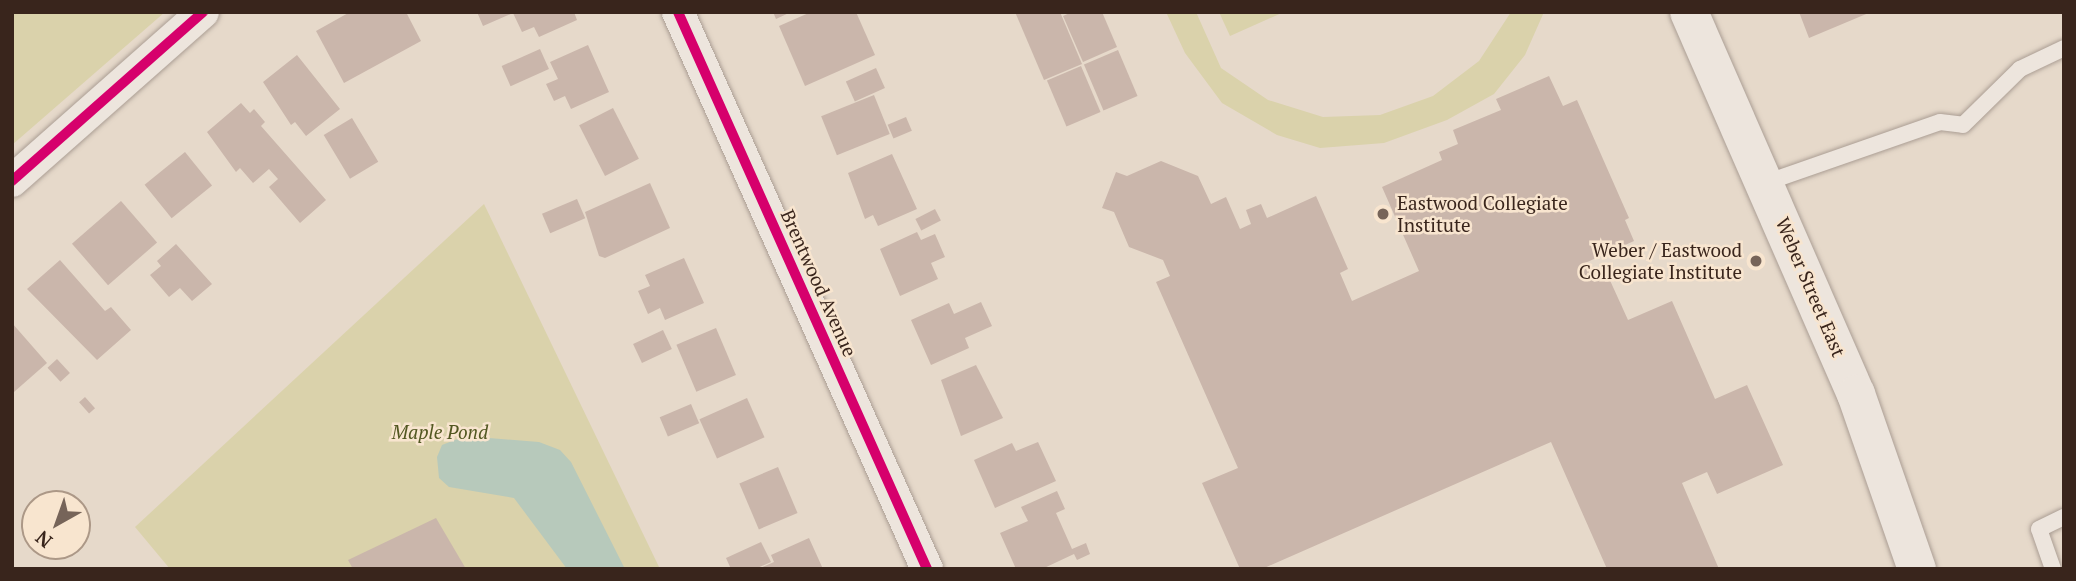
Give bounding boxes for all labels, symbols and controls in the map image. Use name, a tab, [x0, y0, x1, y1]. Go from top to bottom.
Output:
place label: Eastwood Collegiate Institute	[1397, 192, 1568, 236]
street label: Brentwood Avenue	[776, 206, 862, 360]
marker: Eastwood Collegiate Institute	[1375, 206, 1391, 222]
street label: Weber Street East	[1771, 214, 1851, 360]
place label: Weber / Eastwood Collegiate Institute	[1579, 239, 1742, 283]
marker: Weber / Eastwood Collegiate Institute	[1748, 253, 1764, 269]
park label: Maple Pond	[392, 421, 488, 443]
north arrow	[21, 490, 91, 560]
text: N	[30, 526, 57, 554]

